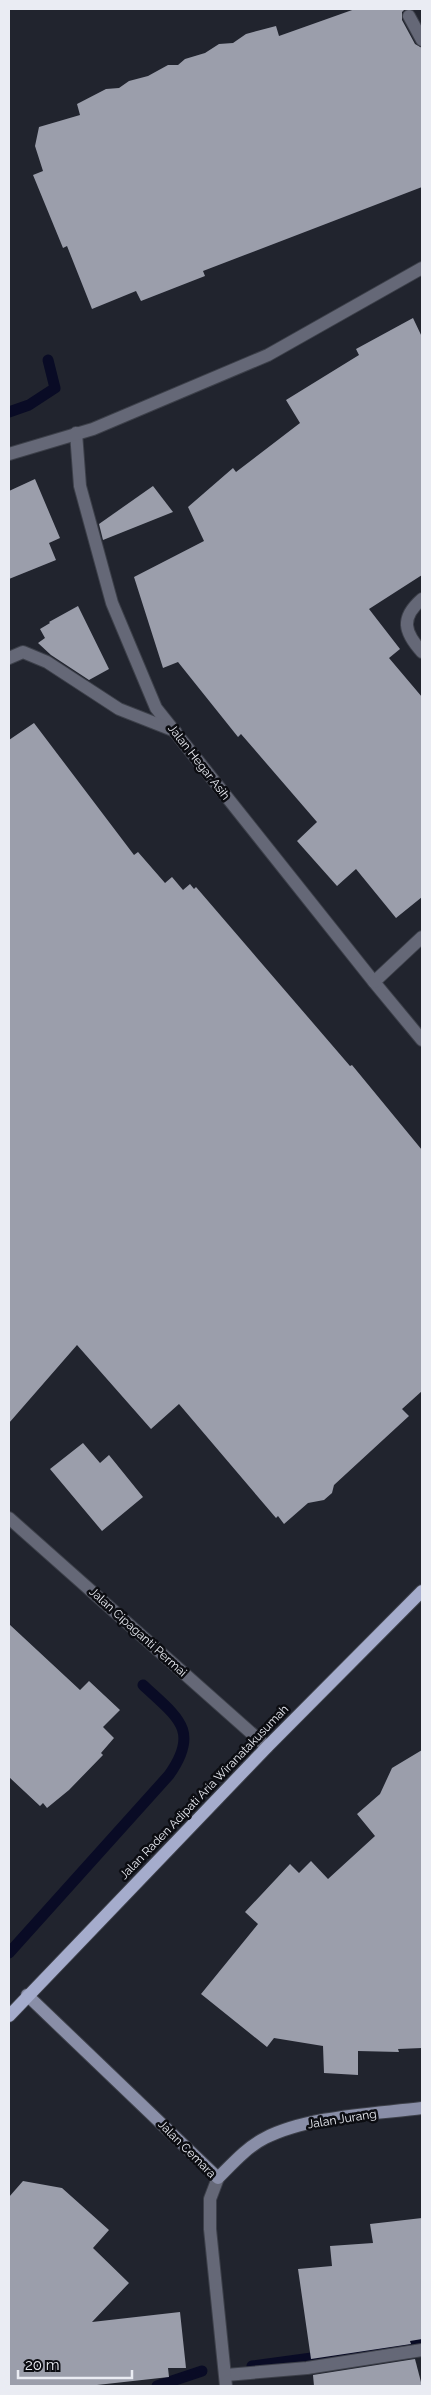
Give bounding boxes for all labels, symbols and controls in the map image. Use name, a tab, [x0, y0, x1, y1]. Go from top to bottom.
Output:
street label: Jalan Hegar Asih	[165, 721, 233, 803]
street label: Jalan Cipaganti Permai	[86, 1585, 190, 1679]
street label: Jalan Raden Adipati Aria Wiranatakusumah	[117, 1702, 291, 1882]
street label: Jalan Jurang	[306, 2107, 378, 2131]
street label: Jalan Cemara	[155, 2117, 219, 2181]
scale bar	[18, 2348, 131, 2380]
text: 20 m	[25, 2356, 60, 2374]

